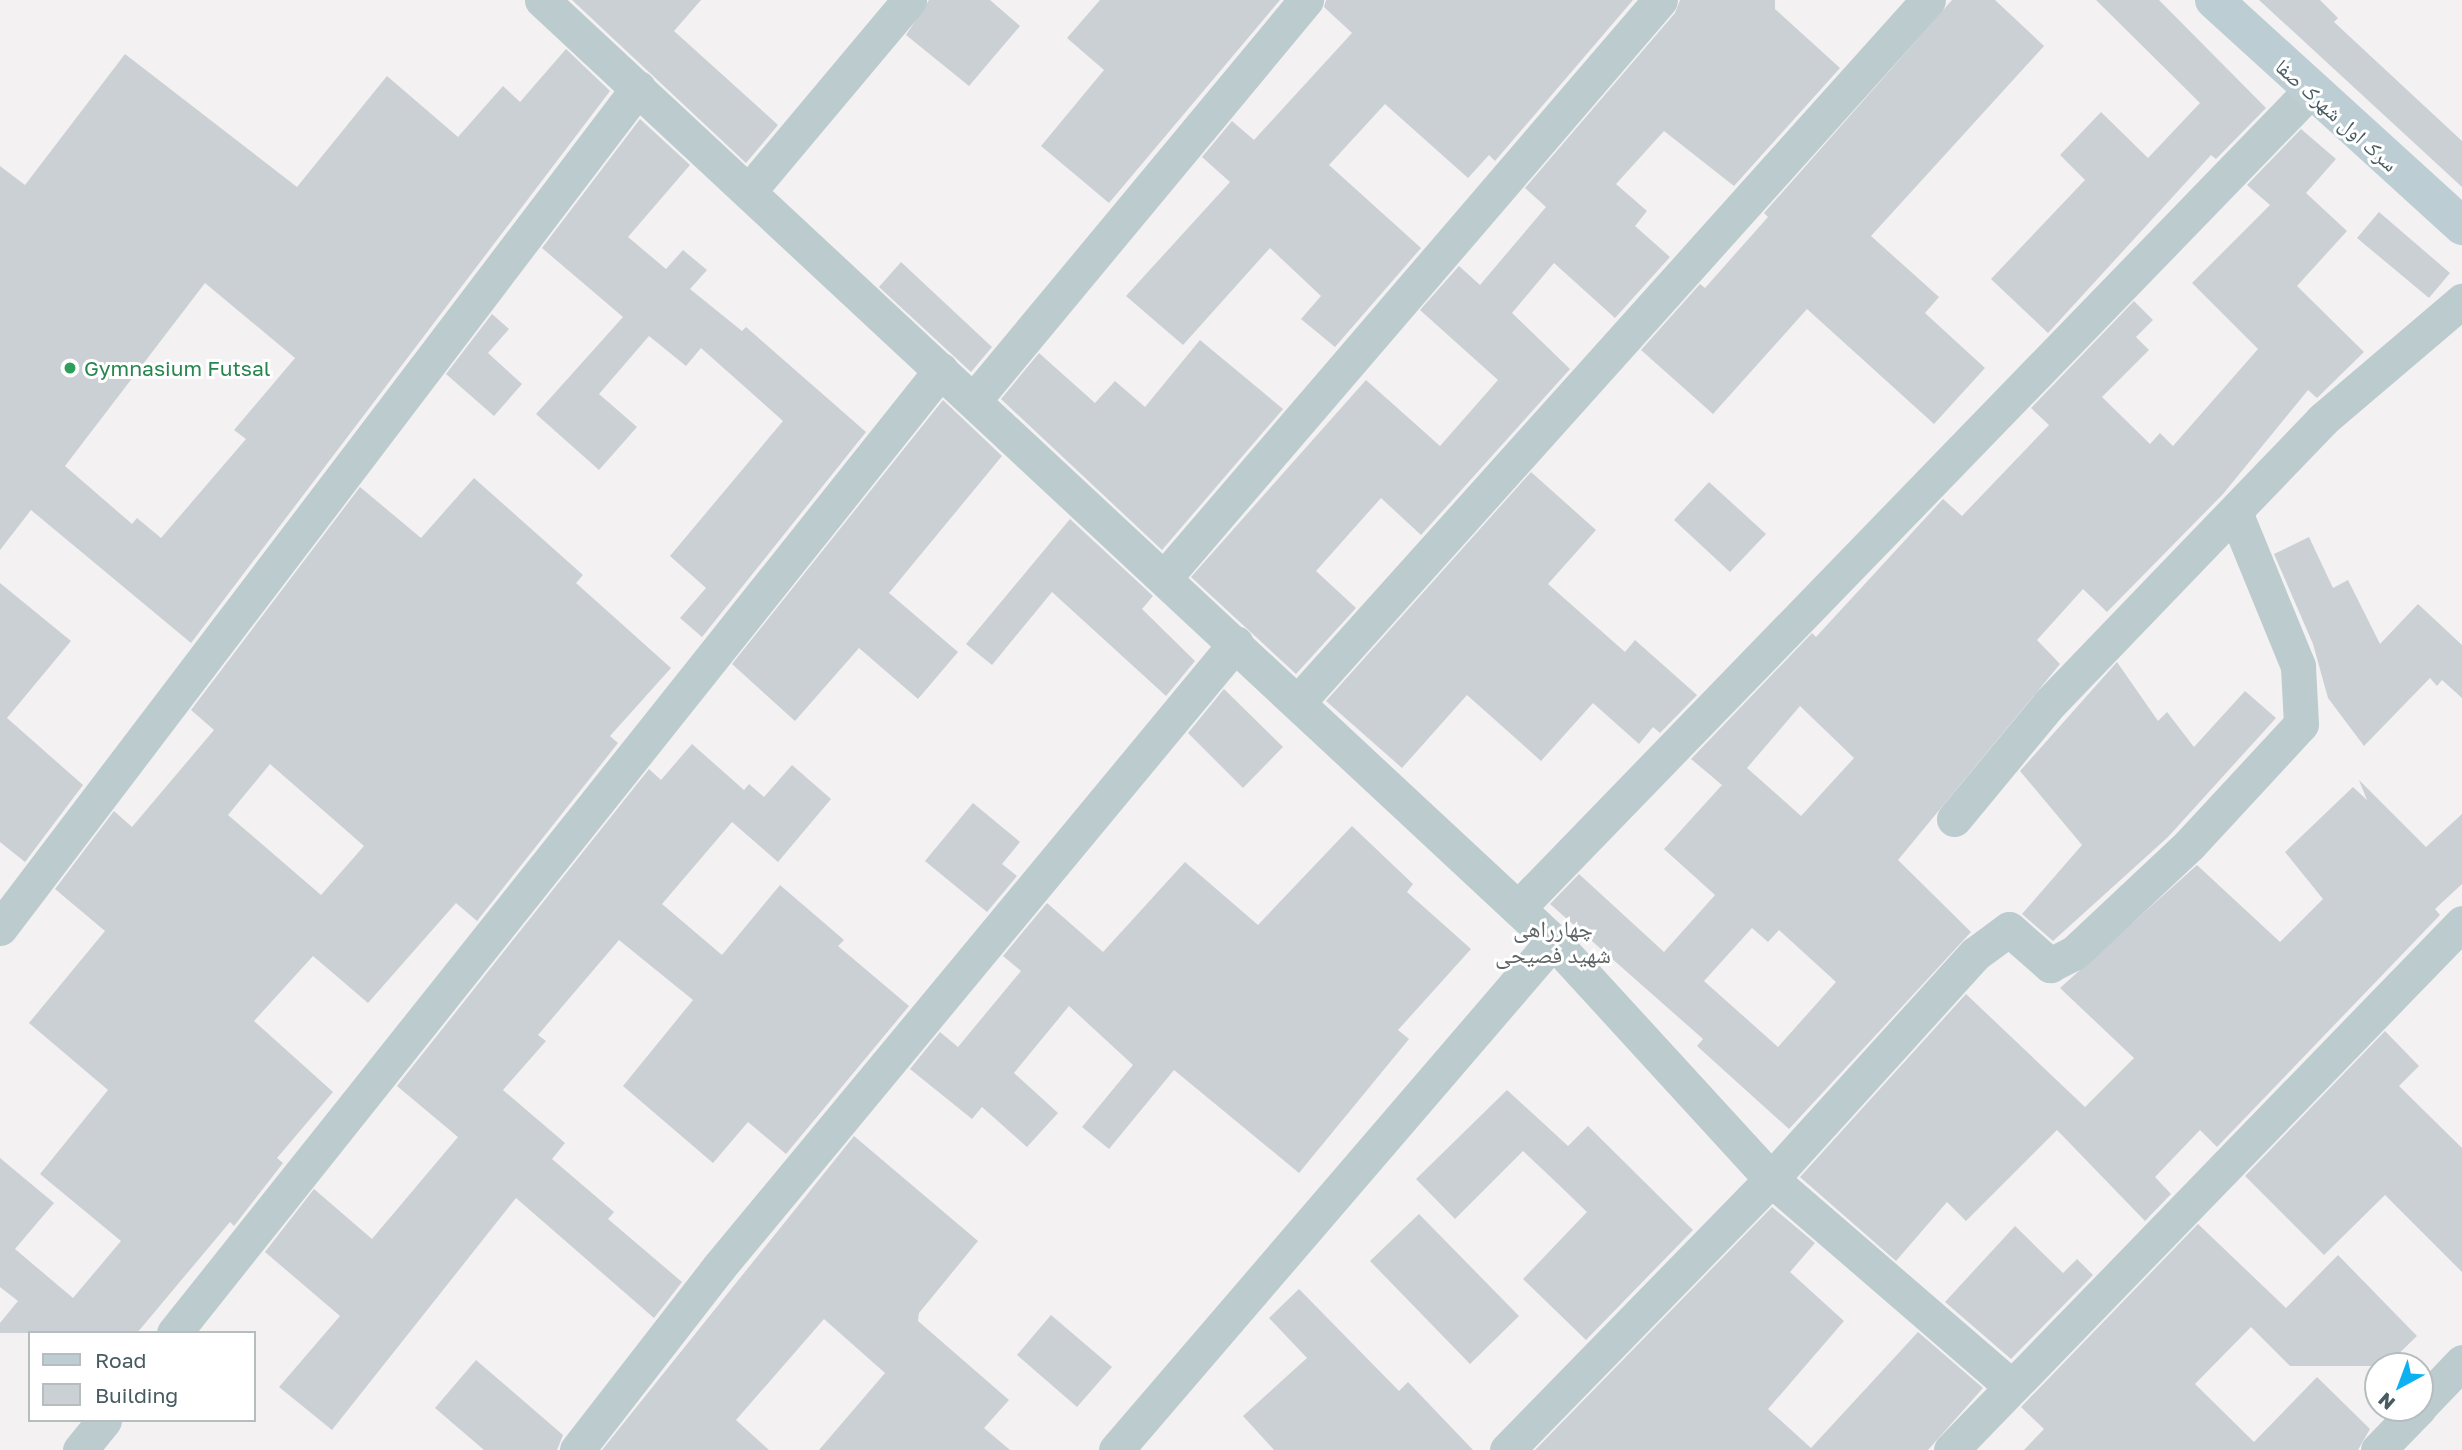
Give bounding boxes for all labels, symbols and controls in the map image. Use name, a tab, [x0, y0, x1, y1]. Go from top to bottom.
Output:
street label: سرک اول شهرک صفا	[2271, 53, 2403, 177]
place label: Gymnasium Futsal	[84, 355, 271, 381]
marker: Gymnasium Futsal	[62, 360, 78, 376]
district label: چهارراهی شهید فصیحی	[1495, 914, 1611, 968]
legend	[28, 1331, 256, 1422]
text: Road	[95, 1347, 146, 1373]
north arrow	[2364, 1352, 2434, 1422]
text: Building	[95, 1382, 178, 1408]
text: N	[2373, 1388, 2399, 1415]

